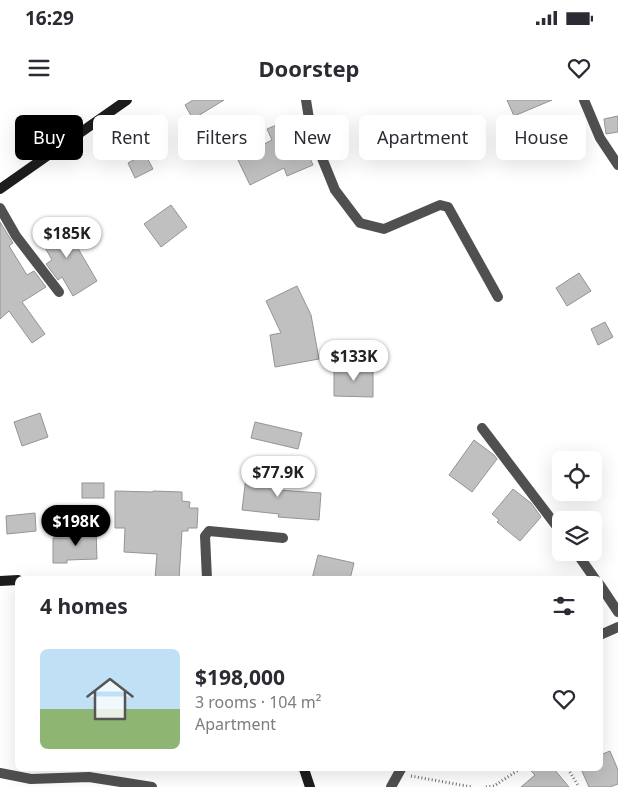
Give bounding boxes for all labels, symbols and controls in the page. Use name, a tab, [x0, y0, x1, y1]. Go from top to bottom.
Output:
text: 16:29	[25, 5, 74, 31]
text: Doorstep	[258, 53, 360, 83]
icon: menu	[25, 54, 53, 82]
icon: heart	[565, 54, 593, 82]
chip: Buy	[15, 115, 83, 160]
chip: Rent	[93, 115, 168, 160]
chip: Filters	[178, 115, 265, 160]
chip: New	[275, 115, 349, 160]
chip: Apartment	[359, 115, 486, 160]
chip: House	[496, 115, 586, 160]
pin: $185K	[32, 216, 102, 259]
text: $185K	[43, 222, 91, 244]
pin: $133K	[319, 340, 389, 382]
text: $133K	[330, 345, 378, 367]
map controls	[552, 451, 602, 561]
button: locate	[552, 451, 602, 501]
pin: $77.9K	[237, 456, 319, 498]
text: $77.9K	[252, 461, 304, 483]
pin: $198K	[41, 504, 111, 547]
text: $198K	[52, 510, 100, 532]
button: layers	[552, 511, 602, 561]
text: 4 homes	[40, 592, 128, 620]
icon: filters	[550, 592, 578, 620]
text: $198,000	[195, 663, 285, 691]
icon: home	[80, 669, 140, 729]
icon: heart	[550, 685, 578, 713]
text: 3 rooms · 104 m²	[195, 691, 321, 713]
text: Apartment	[195, 713, 276, 735]

